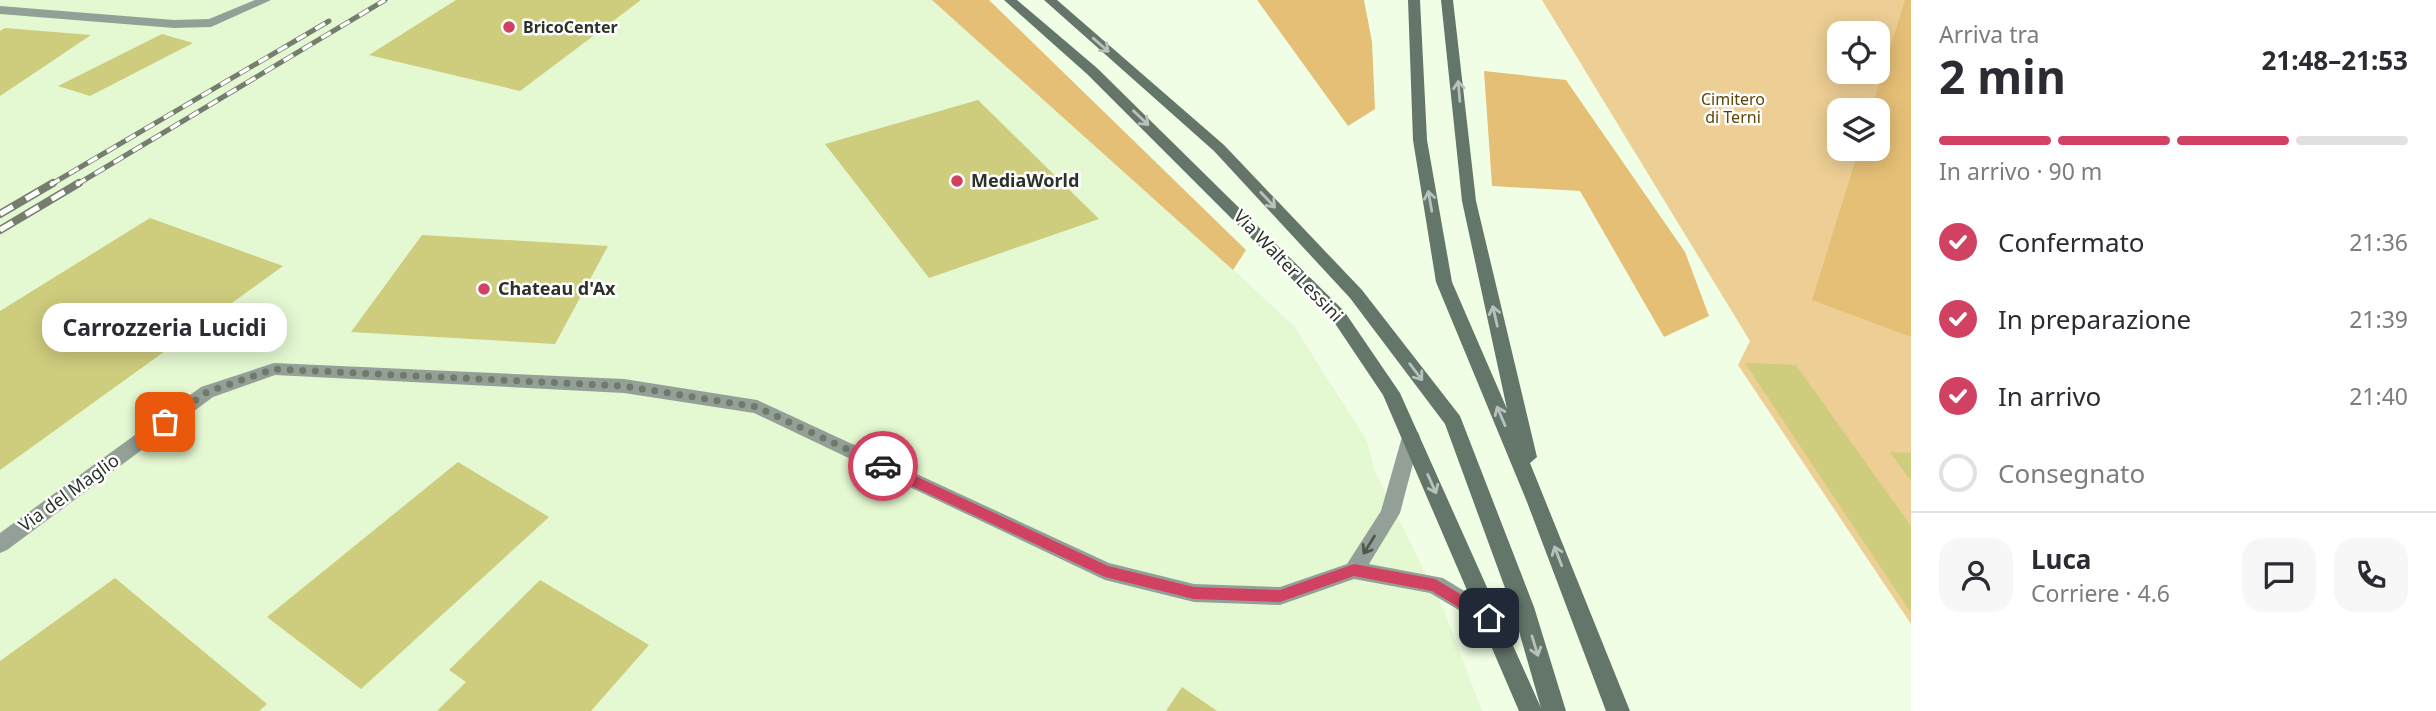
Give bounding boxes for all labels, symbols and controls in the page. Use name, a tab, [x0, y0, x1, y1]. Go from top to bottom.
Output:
place label: BricoCenter	[523, 16, 618, 38]
text: Arriva tra	[1939, 18, 2039, 50]
marker: BricoCenter	[501, 19, 517, 35]
map controls	[1827, 21, 1890, 161]
button: locate	[1827, 21, 1890, 84]
one-way arrow	[1092, 37, 1110, 53]
text: 21:48–21:53	[2261, 42, 2408, 78]
text: 2 min	[1939, 45, 2066, 107]
one-way arrow	[1452, 81, 1465, 103]
park label: Cimitero di Terni	[1701, 88, 1765, 128]
button: layers	[1827, 98, 1890, 161]
one-way arrow	[1132, 110, 1149, 127]
text: In arrivo · 90 m	[1939, 155, 2102, 187]
place label: MediaWorld	[971, 168, 1079, 192]
marker: MediaWorld	[949, 173, 965, 189]
one-way arrow	[1259, 191, 1276, 208]
one-way arrow	[1423, 191, 1437, 213]
street label: Via Walter Lessini	[1229, 204, 1349, 327]
icon: check	[1939, 223, 1977, 261]
text: Confermato	[1998, 224, 2145, 260]
text: 21:36	[2349, 226, 2408, 258]
place label: Chateau d'Ax	[498, 276, 616, 300]
marker: Chateau d'Ax	[476, 281, 492, 297]
icon: check	[1939, 300, 1977, 338]
text: In preparazione	[1998, 301, 2191, 337]
callout: Carrozzeria Lucidi	[43, 303, 288, 352]
text: 21:39	[2349, 303, 2408, 335]
one-way arrow	[1488, 305, 1501, 328]
text: Carrozzeria Lucidi	[62, 311, 267, 343]
one-way arrow	[1409, 362, 1423, 381]
icon: check	[1939, 377, 1977, 415]
text: In arrivo	[1998, 378, 2101, 414]
text: 21:40	[2349, 380, 2408, 412]
pin	[135, 392, 195, 452]
icon: bag	[146, 403, 184, 441]
one-way arrow	[1494, 406, 1507, 427]
courier	[848, 431, 918, 501]
icon: car	[864, 447, 902, 485]
street label: Via del Maglio	[13, 448, 123, 537]
text: Consegnato	[1998, 455, 2145, 491]
one-way arrow	[1426, 473, 1439, 494]
one-way arrow	[1362, 535, 1376, 555]
button: person	[1939, 538, 2013, 612]
button: chat	[2242, 538, 2316, 612]
button: phone	[2334, 538, 2408, 612]
text: Luca	[2031, 541, 2091, 577]
one-way arrow	[1551, 545, 1564, 567]
text: Corriere · 4.6	[2031, 577, 2170, 609]
pin	[1459, 588, 1519, 648]
icon: home	[1470, 599, 1508, 637]
one-way arrow	[1529, 635, 1542, 657]

